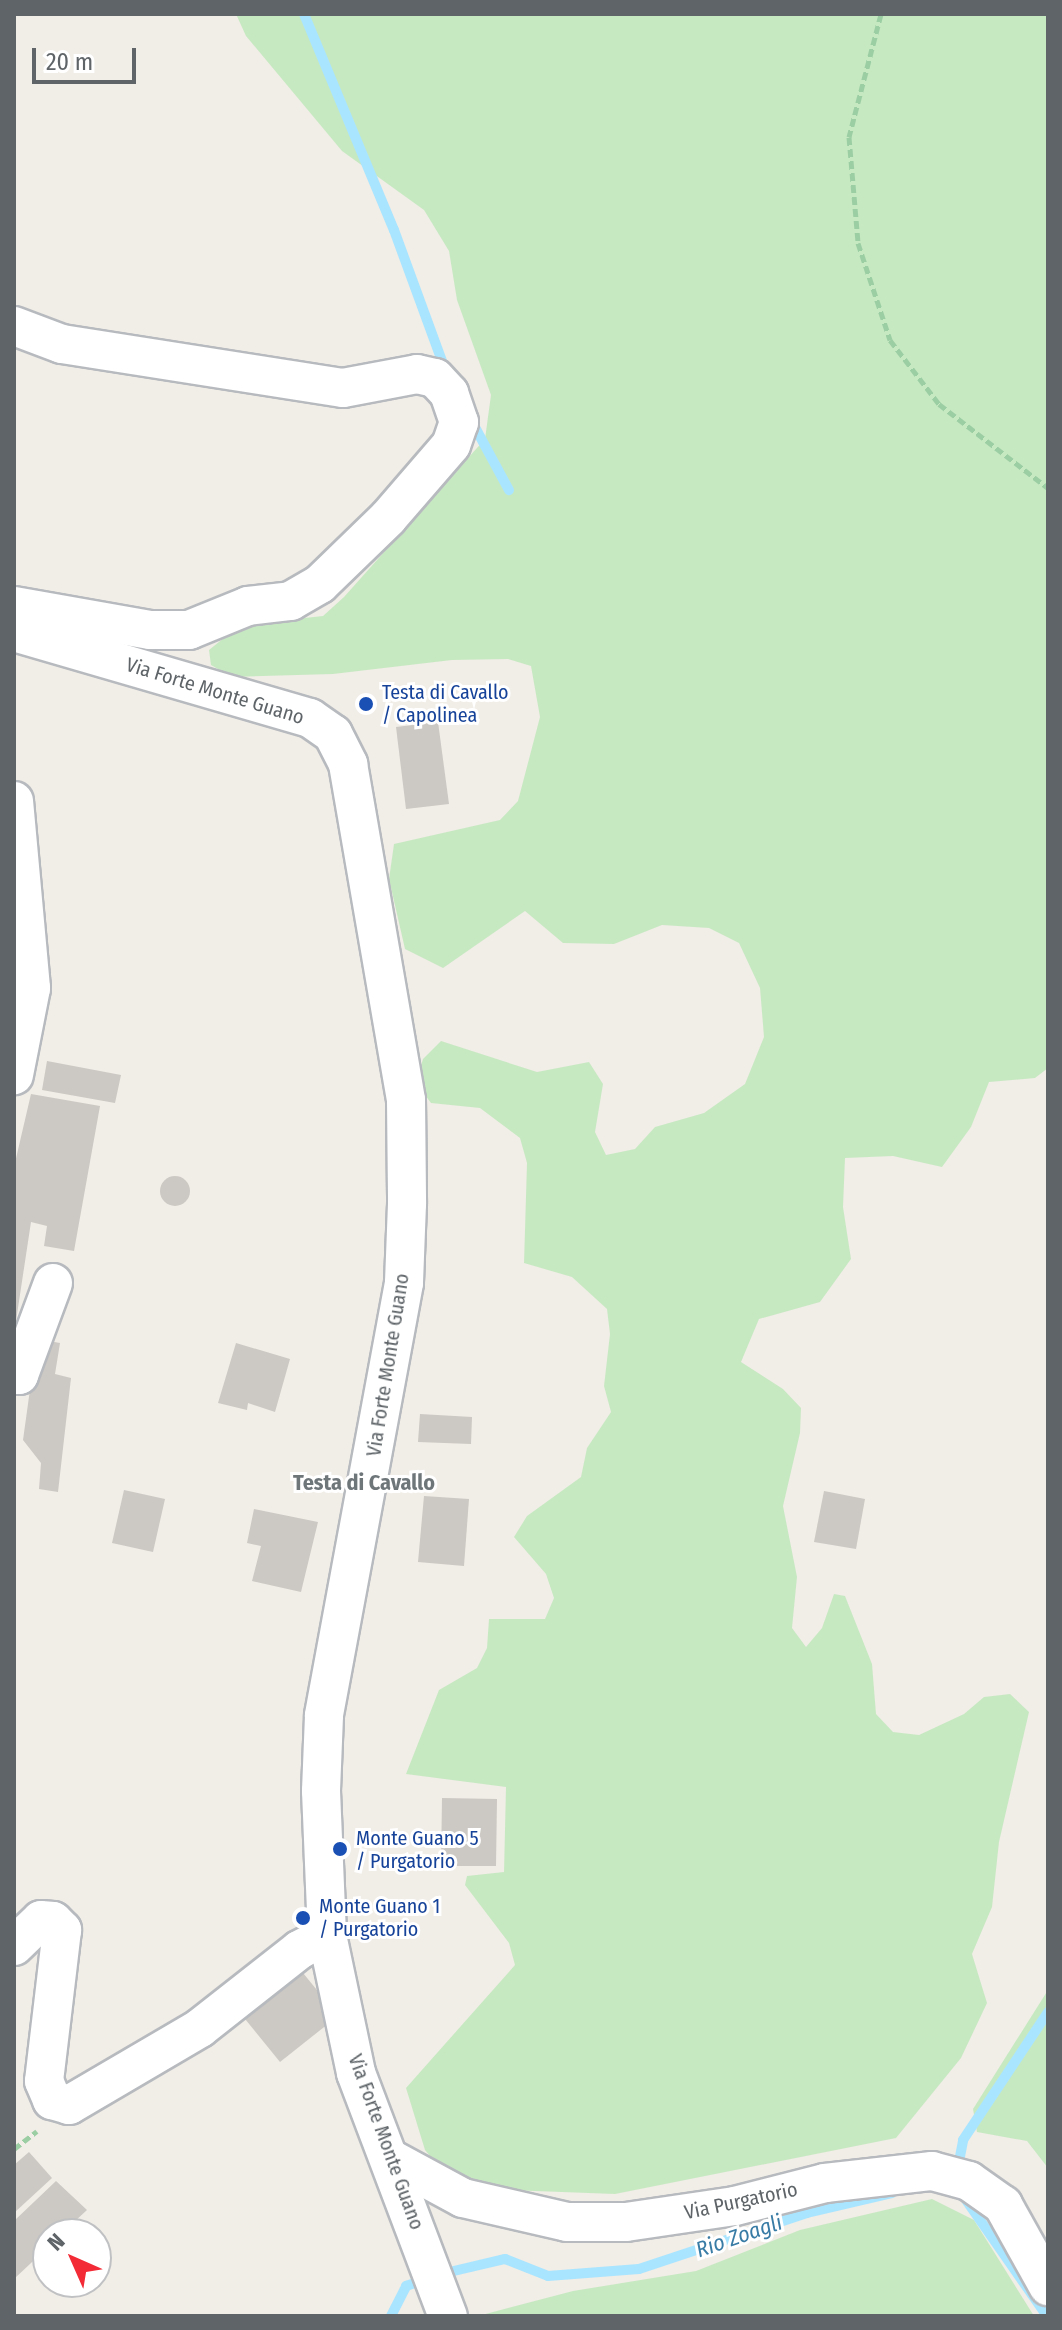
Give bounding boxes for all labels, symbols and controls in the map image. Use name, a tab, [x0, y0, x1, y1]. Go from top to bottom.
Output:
scale bar	[36, 32, 140, 82]
text: 20 m	[46, 48, 93, 76]
street label: Via Forte Monte Guano	[123, 652, 307, 730]
place label: Testa di Cavallo / Capolinea	[382, 680, 509, 727]
marker: Testa di Cavallo / Capolinea	[357, 695, 375, 713]
street label: Via Forte Monte Guano	[362, 1272, 414, 1458]
district label: Testa di Cavallo	[293, 1470, 435, 1496]
place label: Monte Guano 5 / Purgatorio	[356, 1826, 479, 1873]
marker: Monte Guano 5 / Purgatorio	[331, 1840, 349, 1858]
place label: Monte Guano 1 / Purgatorio	[319, 1894, 440, 1941]
marker: Monte Guano 1 / Purgatorio	[294, 1909, 312, 1927]
street label: Via Forte Monte Guano	[343, 2051, 429, 2233]
street label: Via Purgatorio	[682, 2177, 800, 2225]
water label: Rio Zoagli	[692, 2209, 786, 2263]
north arrow	[32, 2218, 112, 2298]
text: N	[42, 2228, 70, 2256]

